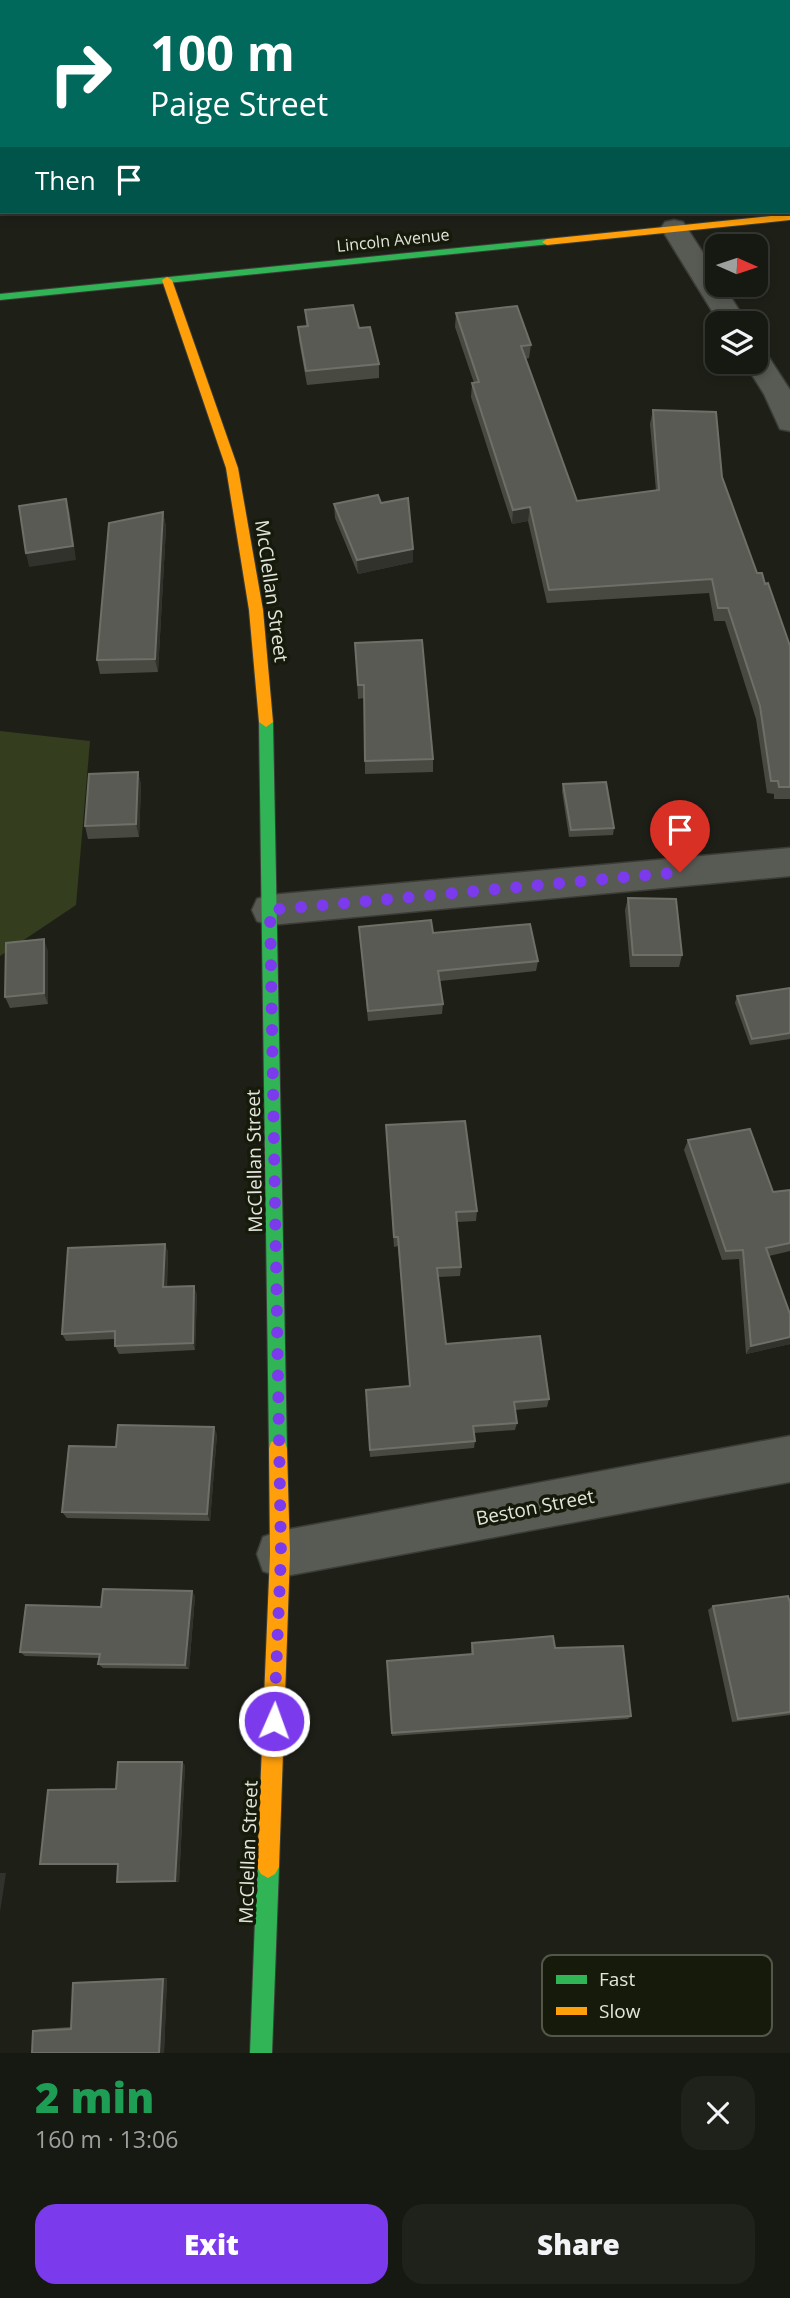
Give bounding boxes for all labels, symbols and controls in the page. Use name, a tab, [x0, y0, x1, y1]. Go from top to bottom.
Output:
text: 100 m	[150, 19, 295, 85]
icon: right	[35, 28, 126, 119]
text: Paige Street	[150, 82, 328, 125]
icon: arrive	[110, 161, 148, 199]
text: Then	[35, 162, 96, 198]
street label: Lincoln Avenue	[336, 223, 450, 257]
north arrow	[705, 234, 768, 298]
map controls	[705, 234, 768, 374]
button: layers	[705, 311, 768, 374]
street label: McClellan Street	[249, 518, 295, 664]
pin	[650, 800, 710, 872]
icon: arrive	[661, 811, 699, 849]
street label: McClellan Street	[240, 1089, 268, 1233]
street label: Beston Street	[474, 1483, 597, 1531]
position arrow	[237, 1684, 311, 1758]
street label: McClellan Street	[233, 1780, 264, 1924]
legend	[542, 1955, 772, 2036]
text: Fast	[599, 1966, 635, 1992]
text: Slow	[599, 1998, 641, 2024]
text: 2 min	[35, 2068, 154, 2125]
button: close	[681, 2076, 755, 2150]
text: 160 m · 13:06	[35, 2123, 178, 2155]
button: Exit	[35, 2204, 388, 2284]
button: Share	[402, 2204, 755, 2284]

